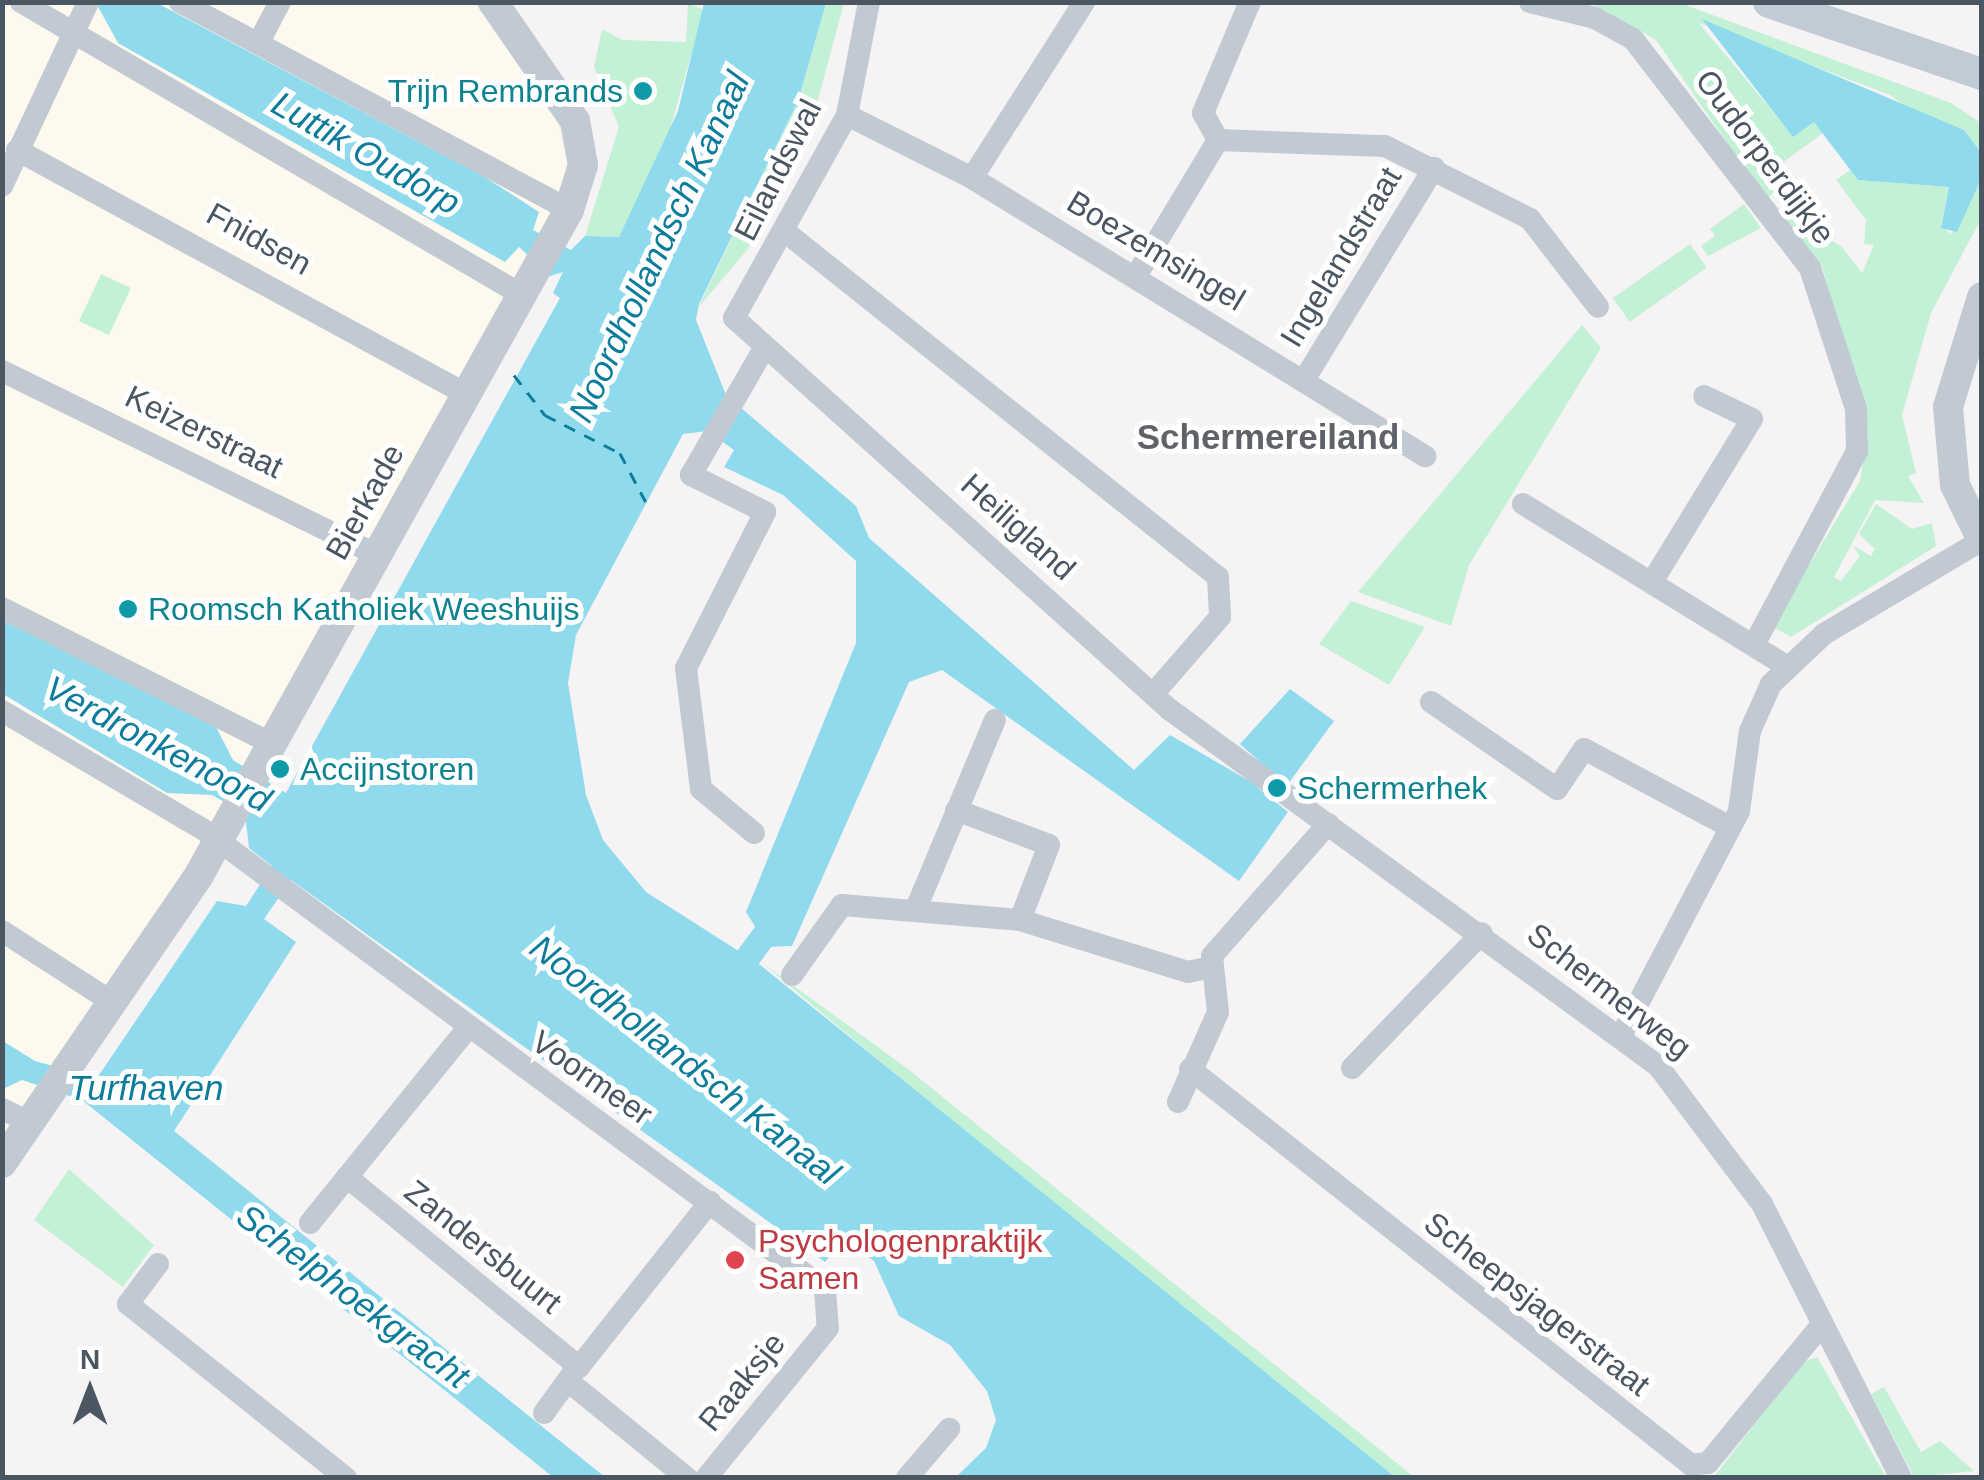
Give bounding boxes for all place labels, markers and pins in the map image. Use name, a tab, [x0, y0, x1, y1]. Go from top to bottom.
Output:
place label: Trijn Rembrands	[388, 72, 623, 110]
marker: Trijn Rembrands	[632, 80, 654, 102]
place label: Roomsch Katholiek Weeshuijs	[148, 590, 580, 628]
marker: Roomsch Katholiek Weeshuijs	[117, 598, 139, 620]
place label: Accijnstoren	[300, 750, 474, 788]
marker: Accijnstoren	[269, 758, 291, 780]
place label: Schermerhek	[1297, 769, 1487, 807]
marker: Schermerhek	[1266, 777, 1288, 799]
place label: Psychologenpraktijk Samen	[758, 1223, 1043, 1298]
marker: Psychologenpraktijk Samen	[722, 1247, 748, 1273]

